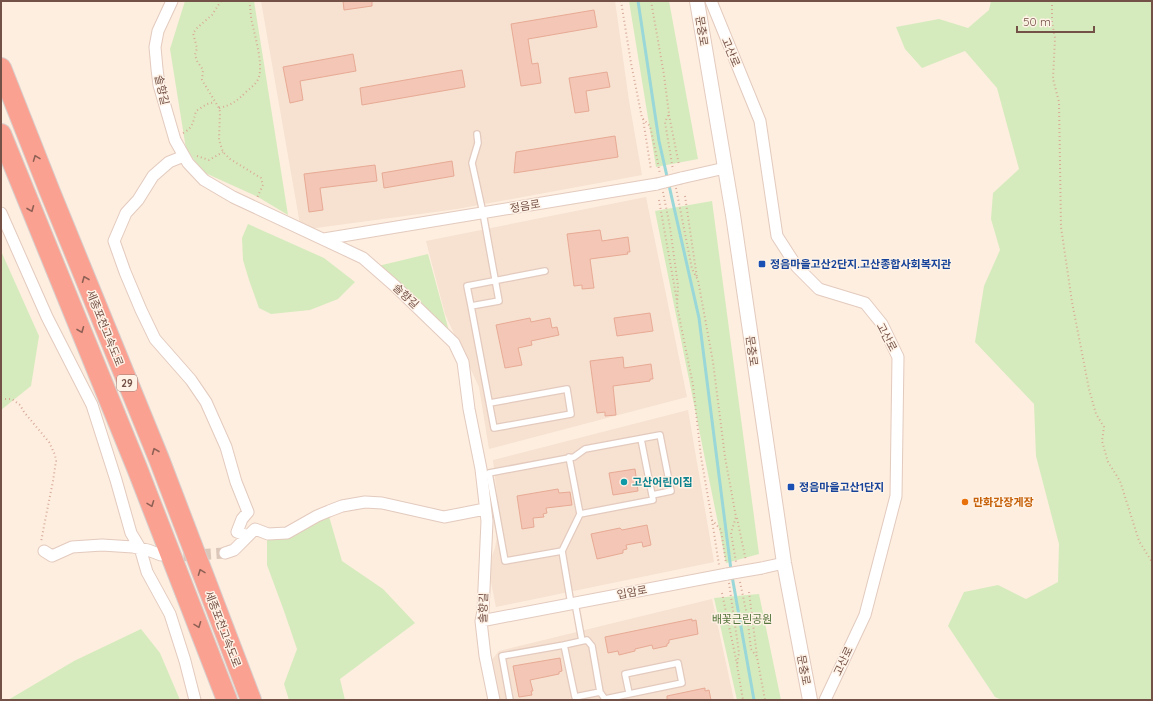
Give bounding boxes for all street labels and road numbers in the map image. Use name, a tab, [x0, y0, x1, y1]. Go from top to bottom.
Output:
street label: 문충로	[693, 15, 711, 47]
street label: 고산로	[719, 35, 743, 69]
street label: 솔향길	[152, 74, 172, 106]
street label: 정음로	[509, 196, 541, 216]
street label: 솔향길	[390, 281, 422, 311]
street label: 세종포천고속도로	[83, 288, 127, 368]
street label: 고산로	[874, 320, 900, 354]
street label: 문충로	[743, 335, 761, 367]
road number: 29	[117, 375, 137, 391]
street label: 입암로	[616, 582, 648, 602]
street label: 세종포천고속도로	[202, 589, 244, 669]
street label: 솔향길	[475, 593, 491, 623]
street label: 고산로	[830, 644, 856, 678]
street label: 문충로	[794, 654, 814, 686]

